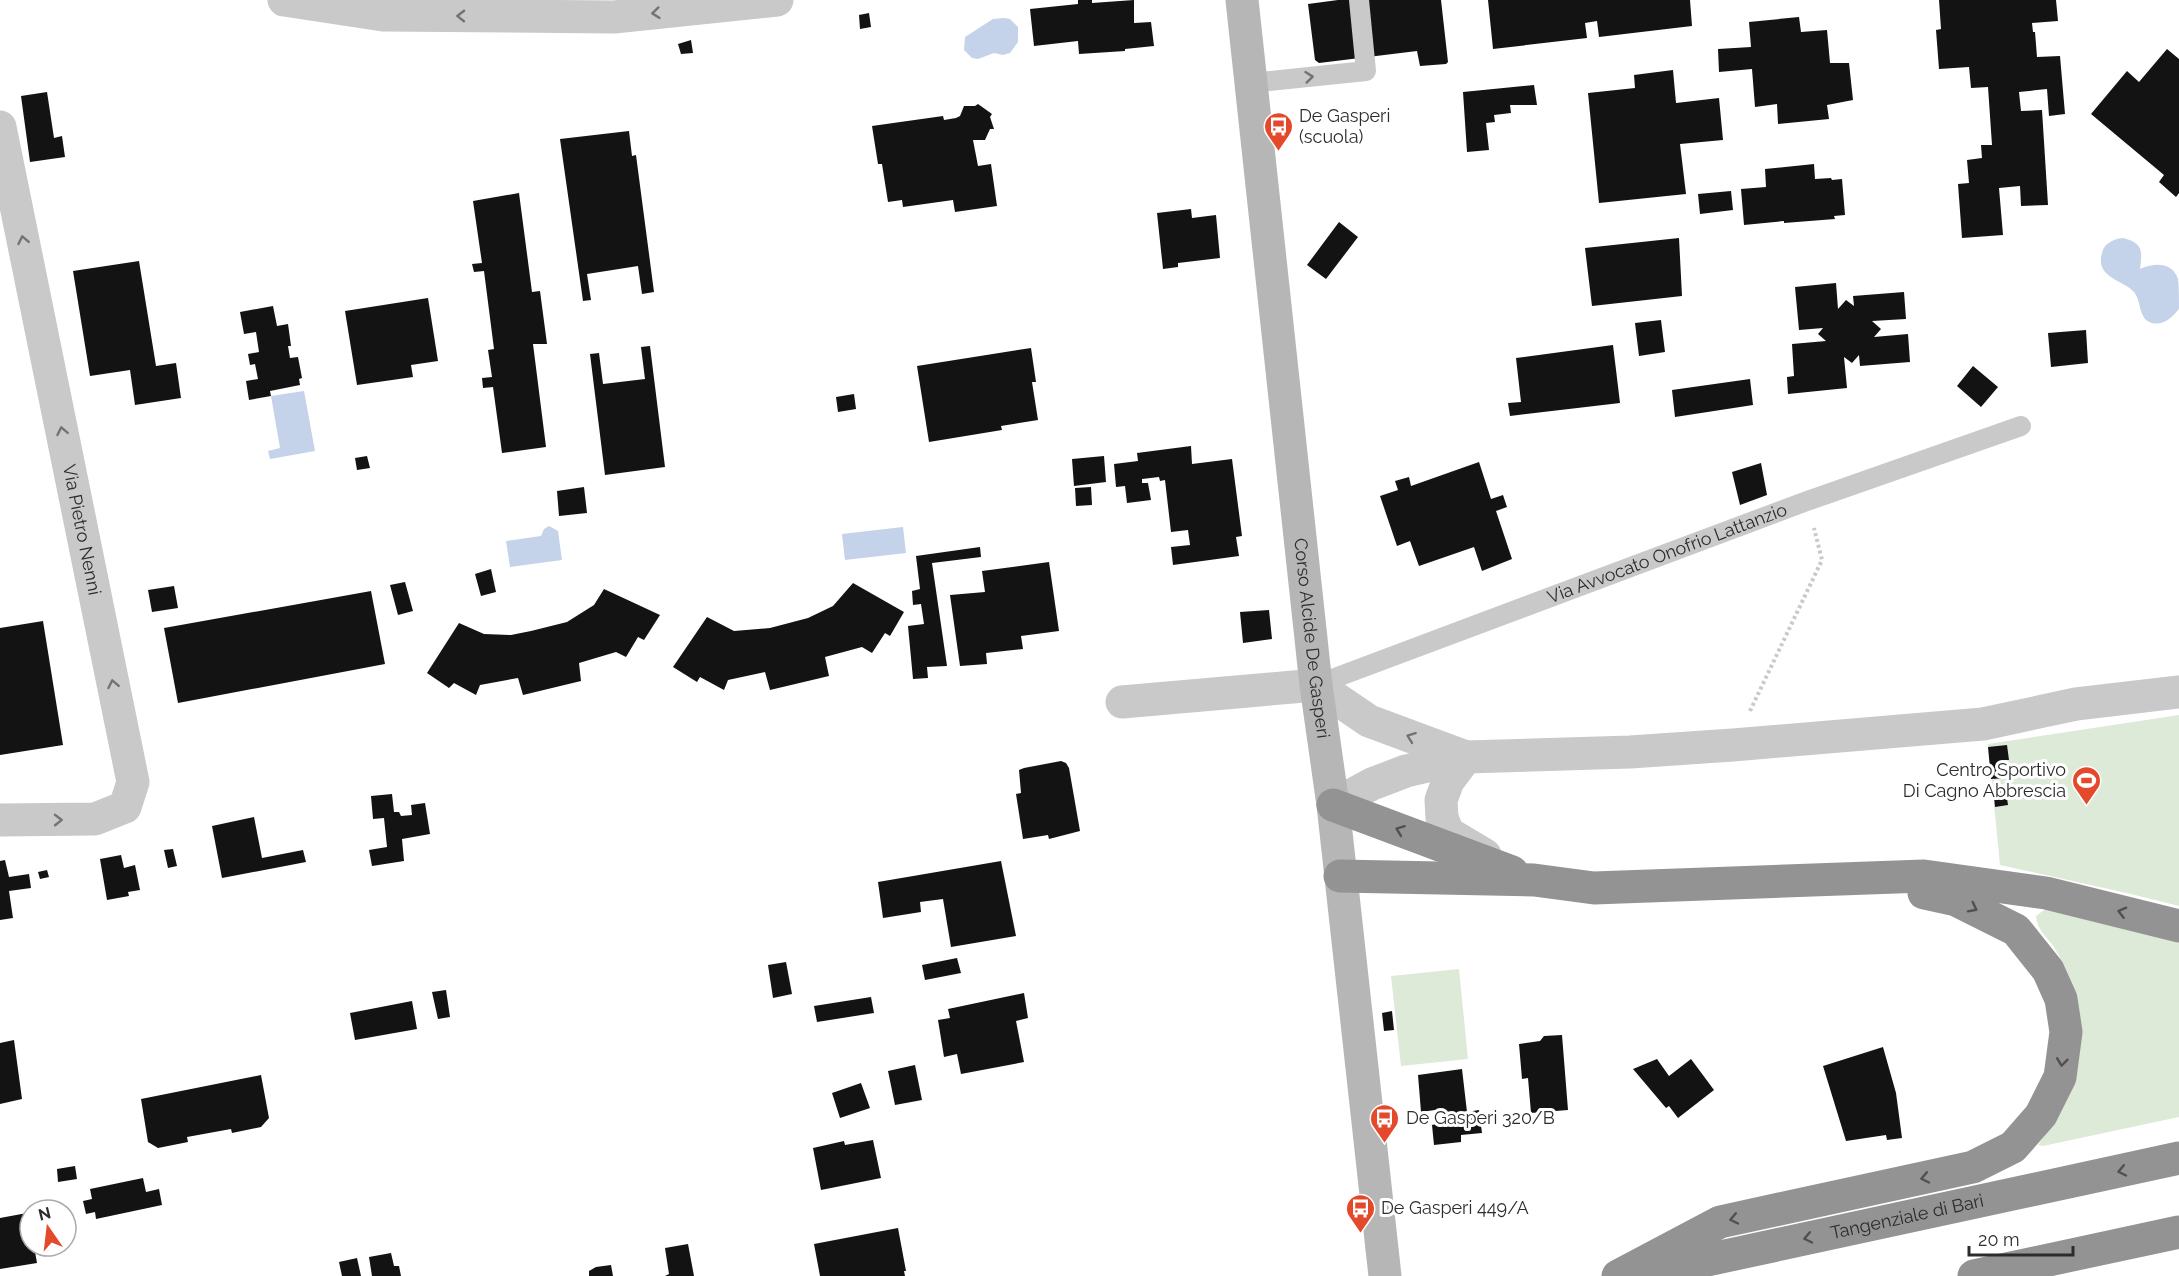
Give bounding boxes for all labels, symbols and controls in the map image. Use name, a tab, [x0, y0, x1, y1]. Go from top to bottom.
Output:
one-way arrow	[652, 6, 661, 19]
one-way arrow	[457, 10, 466, 22]
one-way arrow	[1304, 71, 1313, 84]
place label: De Gasperi (scuola)	[1299, 105, 1390, 147]
bus stop icon: De Gasperi (scuola)	[1262, 110, 1294, 152]
one-way arrow	[17, 235, 30, 245]
one-way arrow	[56, 427, 69, 437]
street label: Via Pietro Nenni	[59, 462, 106, 597]
street label: Via Avvocato Onofrio Lattanzio	[1544, 498, 1790, 607]
street label: Corso Alcide De Gasperi	[1290, 537, 1334, 740]
one-way arrow	[107, 679, 120, 689]
one-way arrow	[1407, 731, 1417, 744]
place label: Centro Sportivo Di Cagno Abbrescia	[1903, 759, 2066, 801]
sports icon: Centro Sportivo Di Cagno Abbrescia	[2071, 764, 2103, 806]
one-way arrow	[54, 814, 63, 826]
one-way arrow	[1395, 824, 1406, 837]
one-way arrow	[1966, 901, 1977, 912]
one-way arrow	[2117, 906, 2127, 919]
one-way arrow	[2056, 1057, 2068, 1066]
bus stop icon: De Gasperi 320/B	[1369, 1102, 1401, 1144]
place label: De Gasperi 320/B	[1406, 1107, 1555, 1128]
one-way arrow	[2117, 1164, 2127, 1177]
one-way arrow	[1920, 1171, 1930, 1184]
street label: Tangenziale di Bari	[1828, 1190, 1985, 1243]
bus stop icon: De Gasperi 449/A	[1344, 1192, 1376, 1234]
place label: De Gasperi 449/A	[1381, 1197, 1529, 1218]
north arrow	[18, 1198, 78, 1258]
text: N	[36, 1203, 53, 1225]
one-way arrow	[1729, 1211, 1739, 1224]
scale bar	[1969, 1219, 2072, 1257]
text: 20 m	[1978, 1229, 2020, 1250]
one-way arrow	[1803, 1231, 1813, 1244]

